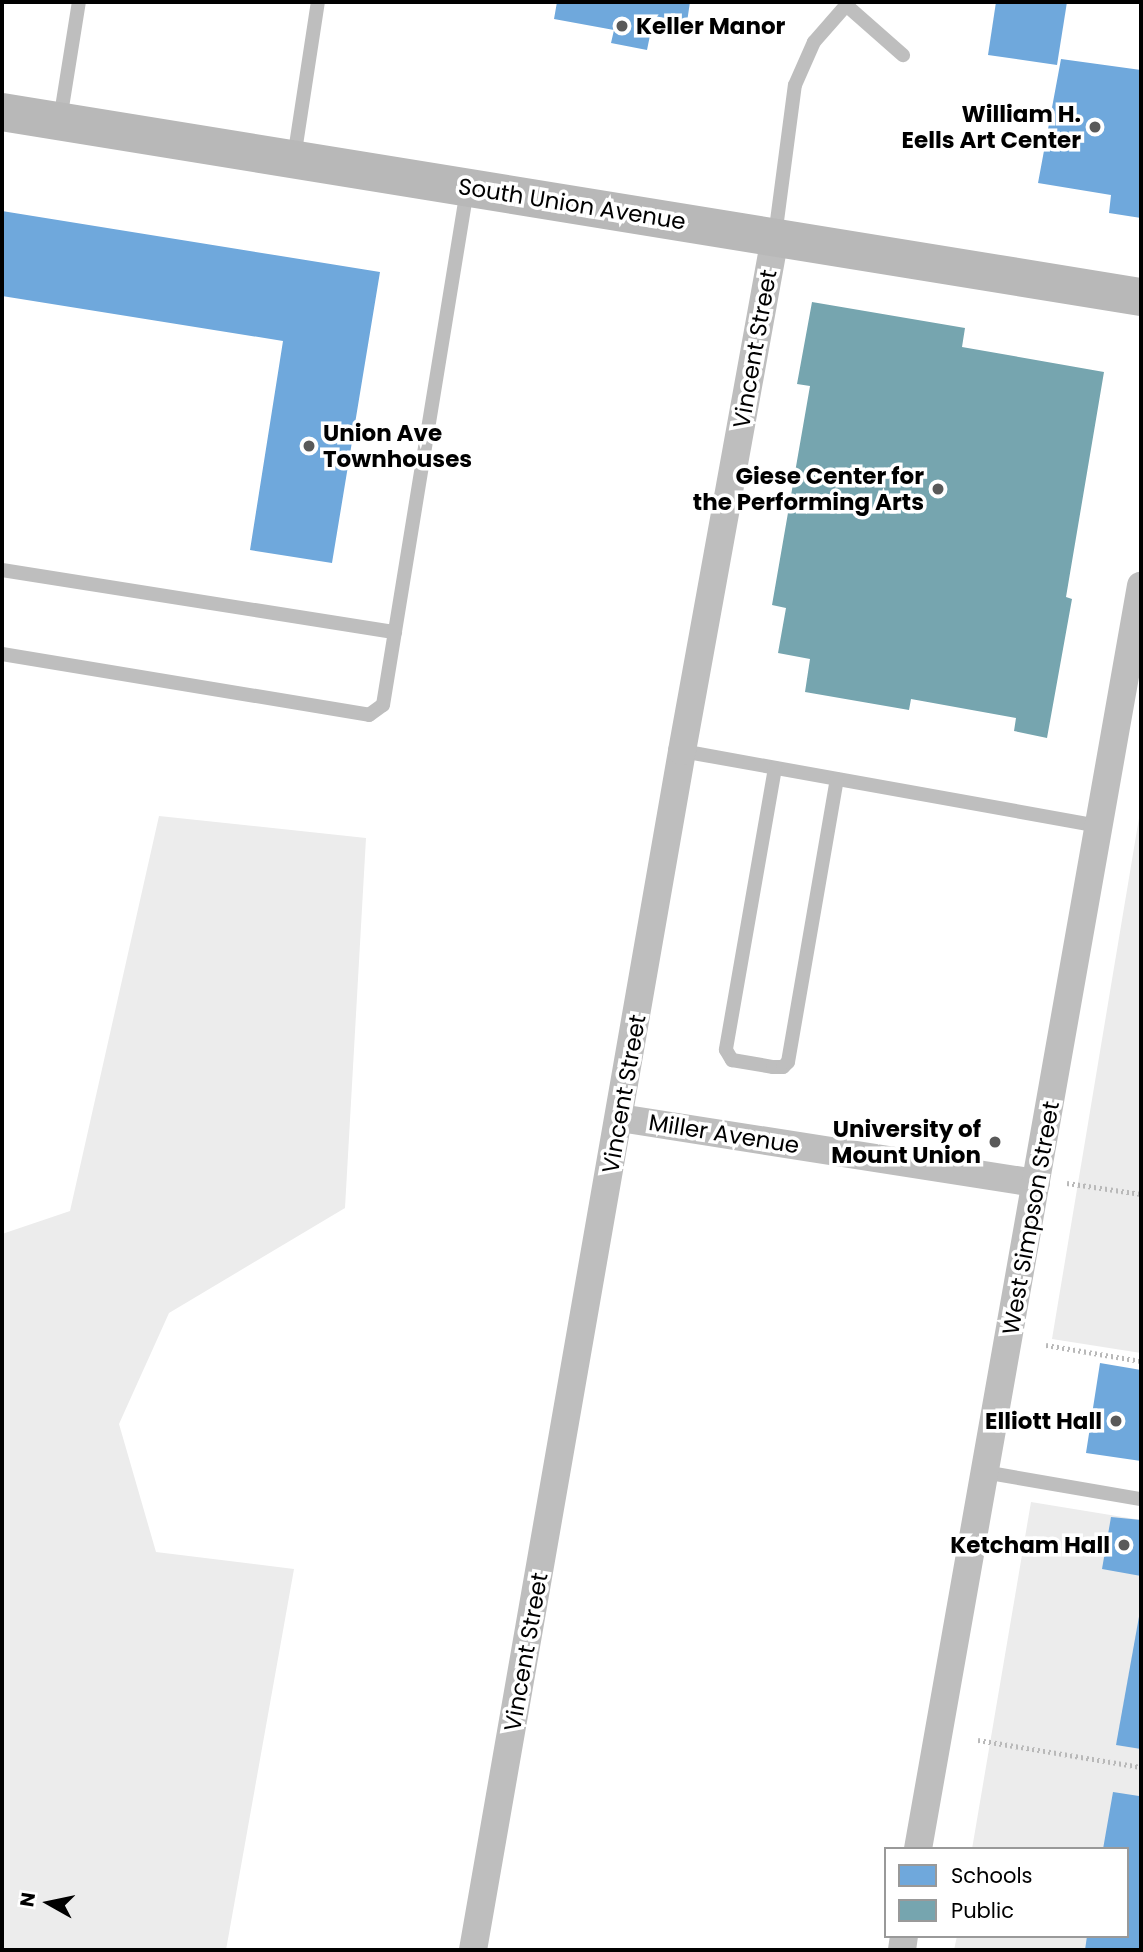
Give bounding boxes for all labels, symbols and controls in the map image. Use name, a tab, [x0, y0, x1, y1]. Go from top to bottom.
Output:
place label: Keller Manor	[636, 12, 785, 40]
marker: Keller Manor	[614, 18, 630, 34]
place label: William H. Eells Art Center	[902, 100, 1081, 154]
marker: William H. Eells Art Center	[1087, 119, 1103, 135]
street label: South Union Avenue	[456, 172, 688, 236]
street label: Vincent Street	[727, 267, 783, 431]
place label: Union Ave Townhouses	[323, 419, 472, 473]
marker: Union Ave Townhouses	[301, 438, 317, 454]
place label: Giese Center for the Performing Arts	[693, 462, 924, 516]
marker: Giese Center for the Performing Arts	[930, 481, 946, 497]
street label: Vincent Street	[596, 1012, 652, 1176]
street label: West Simpson Street	[997, 1099, 1065, 1337]
street label: Miller Avenue	[647, 1108, 801, 1160]
place label: University of Mount Union	[831, 1115, 981, 1169]
marker: University of Mount Union	[987, 1134, 1003, 1150]
place label: Elliott Hall	[985, 1407, 1102, 1435]
marker: Elliott Hall	[1108, 1413, 1124, 1429]
place label: Ketcham Hall	[950, 1531, 1110, 1559]
marker: Ketcham Hall	[1116, 1537, 1132, 1553]
street label: Vincent Street	[498, 1570, 554, 1734]
legend	[884, 1847, 1129, 1938]
text: Schools	[951, 1861, 1033, 1890]
north arrow	[14, 1868, 84, 1938]
text: N	[13, 1890, 42, 1909]
text: Public	[951, 1896, 1014, 1925]

